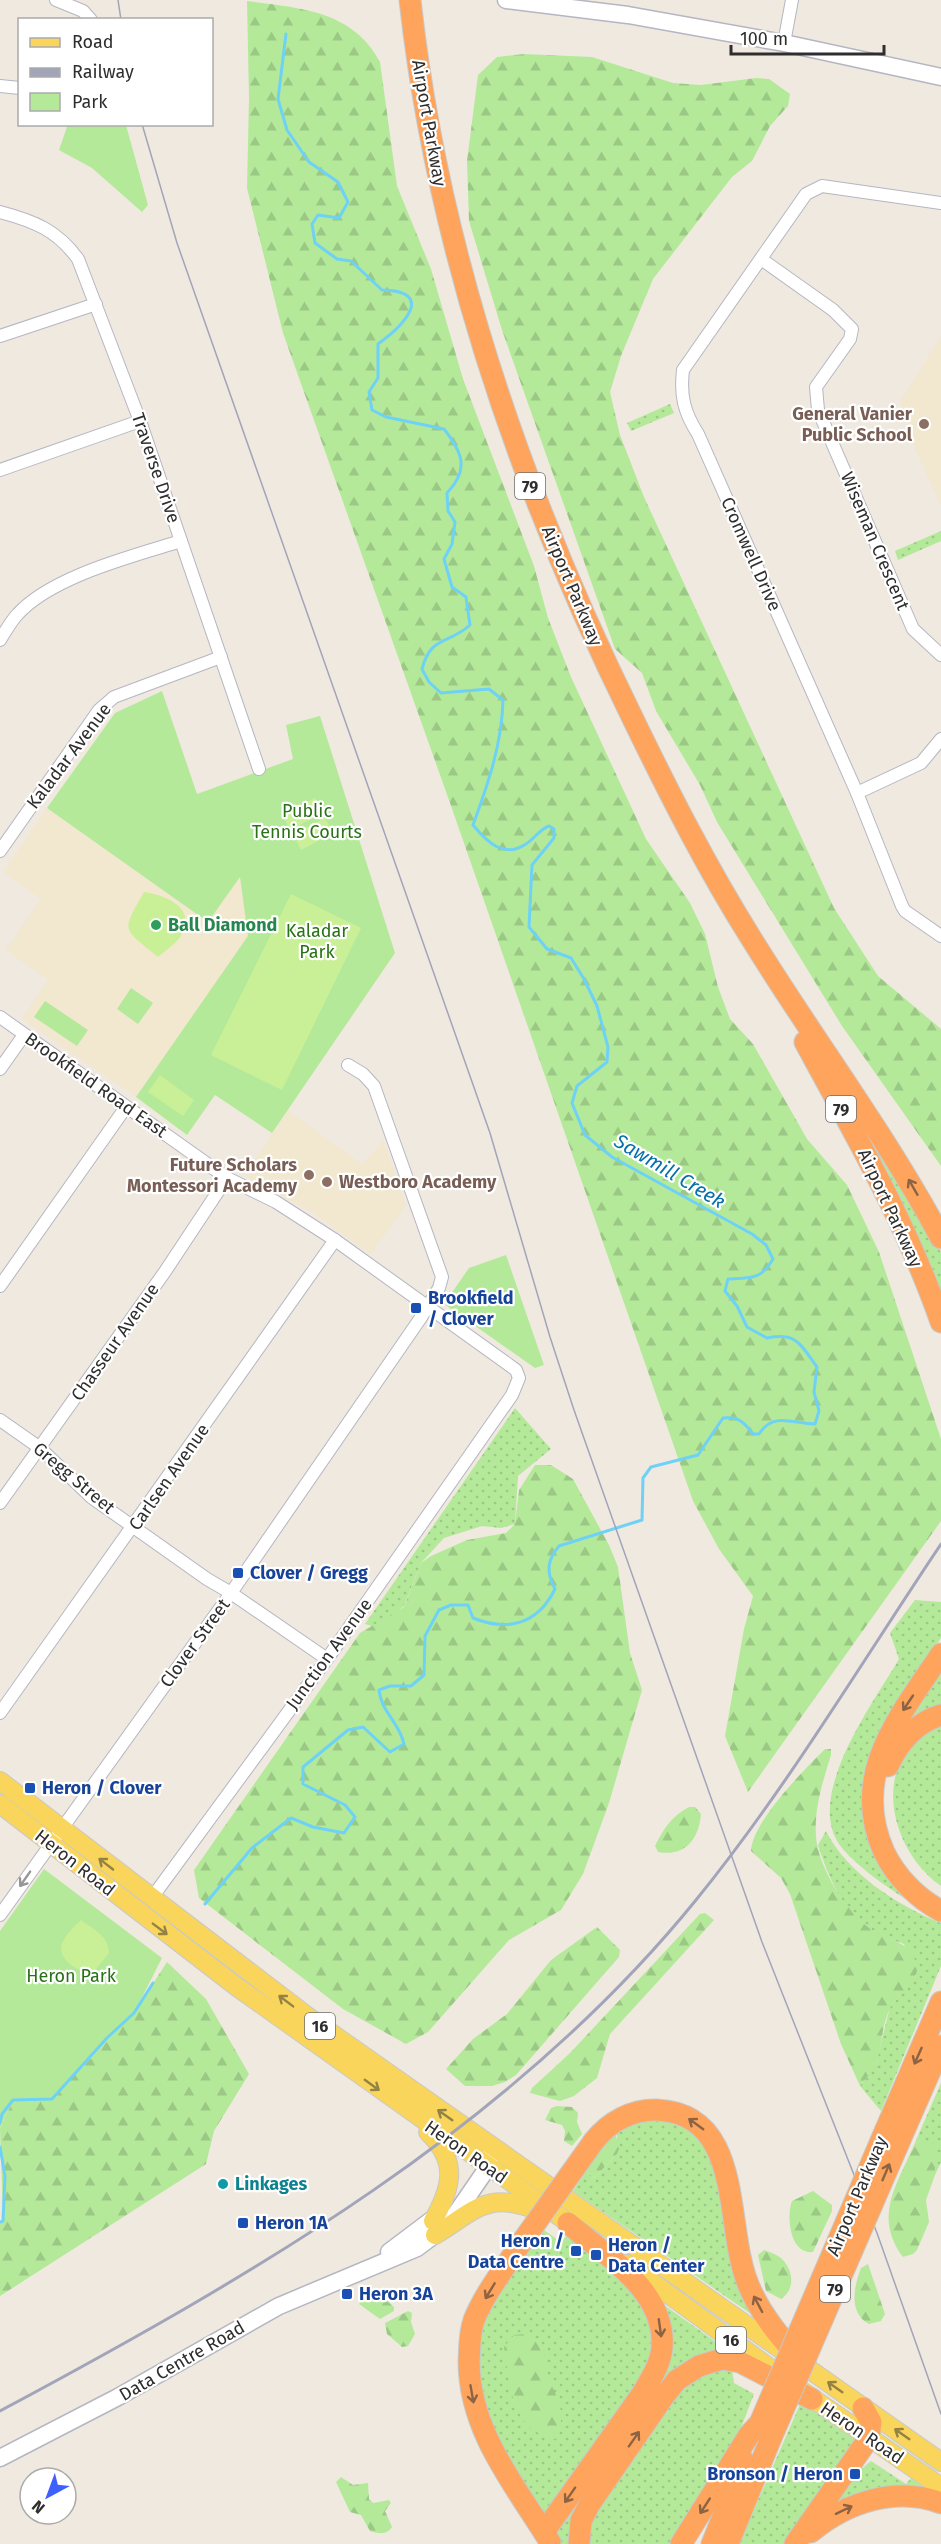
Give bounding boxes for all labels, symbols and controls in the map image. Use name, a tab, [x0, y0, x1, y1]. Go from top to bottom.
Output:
legend	[18, 18, 213, 126]
scale bar	[731, 18, 884, 56]
text: 100 m	[740, 28, 788, 50]
text: Road	[72, 31, 114, 53]
street label: Airport Parkway	[407, 58, 451, 188]
text: Railway	[72, 61, 134, 83]
text: Park	[72, 91, 108, 113]
place label: General Vanier Public School	[792, 403, 913, 446]
street label: Traverse Drive	[127, 410, 185, 526]
marker: General Vanier Public School	[917, 417, 931, 431]
street label: Wiseman Crescent	[836, 468, 914, 614]
road number: 79	[515, 473, 545, 499]
street label: Cromwell Drive	[716, 494, 786, 614]
street label: Airport Parkway	[537, 523, 607, 649]
street label: Kaladar Avenue	[22, 699, 116, 813]
park label: Public Tennis Courts	[252, 800, 362, 843]
place label: Ball Diamond	[168, 914, 277, 936]
marker: Ball Diamond	[149, 918, 163, 932]
park label: Kaladar Park	[286, 920, 348, 963]
street label: Brookfield Road East	[21, 1028, 172, 1143]
road number: 79	[826, 1096, 856, 1122]
water label: Sawmill Creek	[609, 1128, 730, 1214]
street label: Airport Parkway	[853, 1145, 927, 1271]
place label: Future Scholars Montessori Academy	[127, 1154, 298, 1197]
marker: Future Scholars Montessori Academy	[302, 1168, 316, 1182]
place label: Westboro Academy	[339, 1171, 497, 1193]
marker: Westboro Academy	[320, 1175, 334, 1189]
one-way arrow	[907, 1179, 919, 1196]
street label: Chasseur Avenue	[66, 1279, 164, 1405]
place label: Brookfield / Clover	[428, 1287, 514, 1330]
marker: Brookfield / Clover	[409, 1301, 423, 1315]
street label: Carlsen Avenue	[124, 1419, 214, 1535]
street label: Gregg Street	[29, 1437, 120, 1519]
place label: Clover / Gregg	[250, 1562, 368, 1584]
marker: Clover / Gregg	[231, 1566, 245, 1580]
street label: Clover Street	[155, 1594, 235, 1692]
street label: Junction Avenue	[281, 1594, 377, 1714]
one-way arrow	[902, 1694, 914, 1711]
place label: Heron / Clover	[42, 1777, 162, 1799]
marker: Heron / Clover	[23, 1781, 37, 1795]
street label: Heron Road	[30, 1825, 120, 1901]
one-way arrow	[98, 1857, 114, 1870]
one-way arrow	[19, 1871, 31, 1887]
one-way arrow	[152, 1923, 168, 1936]
park label: Heron Park	[26, 1965, 117, 1987]
one-way arrow	[279, 1995, 295, 2007]
road number: 16	[305, 2013, 335, 2039]
one-way arrow	[912, 2046, 923, 2064]
one-way arrow	[364, 2079, 380, 2091]
one-way arrow	[437, 2108, 453, 2121]
street label: Heron Road	[420, 2116, 512, 2188]
one-way arrow	[689, 2118, 705, 2130]
street label: Airport Parkway	[822, 2133, 892, 2259]
one-way arrow	[881, 2164, 892, 2182]
place label: Linkages	[235, 2173, 308, 2195]
marker: Linkages	[216, 2177, 230, 2191]
place label: Heron 1A	[255, 2212, 328, 2234]
marker: Heron 1A	[236, 2216, 250, 2230]
place label: Heron / Data Centre	[468, 2230, 564, 2273]
place label: Heron / Data Center	[608, 2234, 705, 2277]
marker: Heron / Data Centre	[569, 2244, 583, 2258]
marker: Heron / Data Center	[589, 2248, 603, 2262]
road number: 79	[820, 2276, 850, 2302]
one-way arrow	[483, 2282, 495, 2299]
place label: Heron 3A	[359, 2283, 433, 2305]
marker: Heron 3A	[340, 2287, 354, 2301]
one-way arrow	[752, 2296, 763, 2314]
street label: Data Centre Road	[115, 2316, 249, 2406]
one-way arrow	[654, 2317, 665, 2337]
road number: 16	[716, 2327, 746, 2353]
one-way arrow	[827, 2381, 843, 2394]
one-way arrow	[466, 2384, 477, 2403]
street label: Heron Road	[816, 2397, 908, 2469]
one-way arrow	[895, 2428, 911, 2440]
one-way arrow	[628, 2431, 640, 2447]
place label: Bronson / Heron	[707, 2463, 843, 2485]
north arrow	[18, 2466, 78, 2526]
marker: Bronson / Heron	[848, 2467, 862, 2481]
one-way arrow	[564, 2486, 576, 2502]
text: N	[28, 2496, 49, 2518]
one-way arrow	[699, 2497, 711, 2514]
one-way arrow	[835, 2504, 853, 2516]

